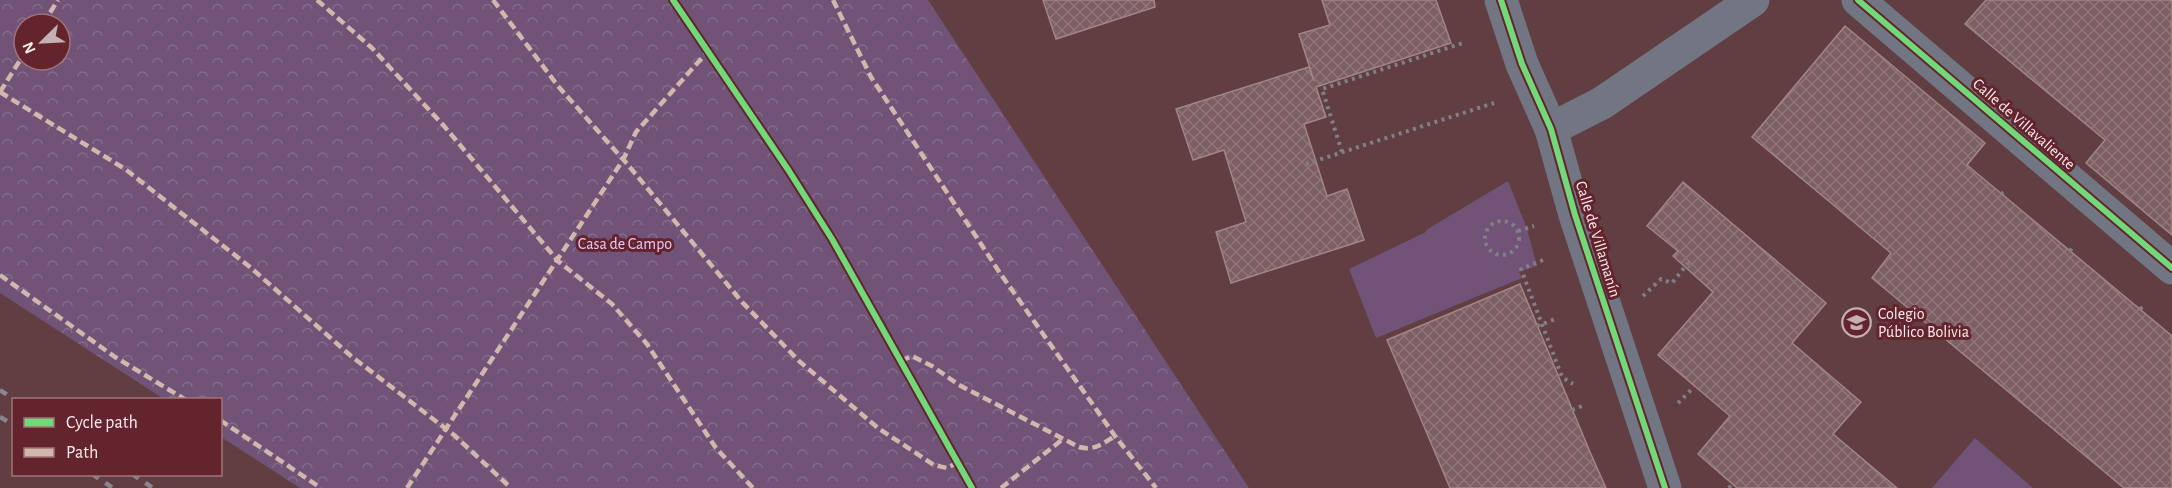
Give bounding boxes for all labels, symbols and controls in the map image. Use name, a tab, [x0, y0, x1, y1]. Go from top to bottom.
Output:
north arrow	[12, 12, 72, 72]
text: N	[20, 39, 39, 56]
street label: Calle de Villavaliente	[1970, 75, 2078, 173]
street label: Calle de Villamanín	[1573, 179, 1623, 299]
park label: Casa de Campo	[578, 236, 672, 252]
place label: Colegio Público Bolivia	[1878, 306, 1969, 340]
school or university icon: Colegio Público Bolivia	[1841, 307, 1873, 339]
legend	[12, 398, 222, 476]
text: Cycle path	[66, 414, 138, 432]
text: Path	[66, 444, 98, 462]

